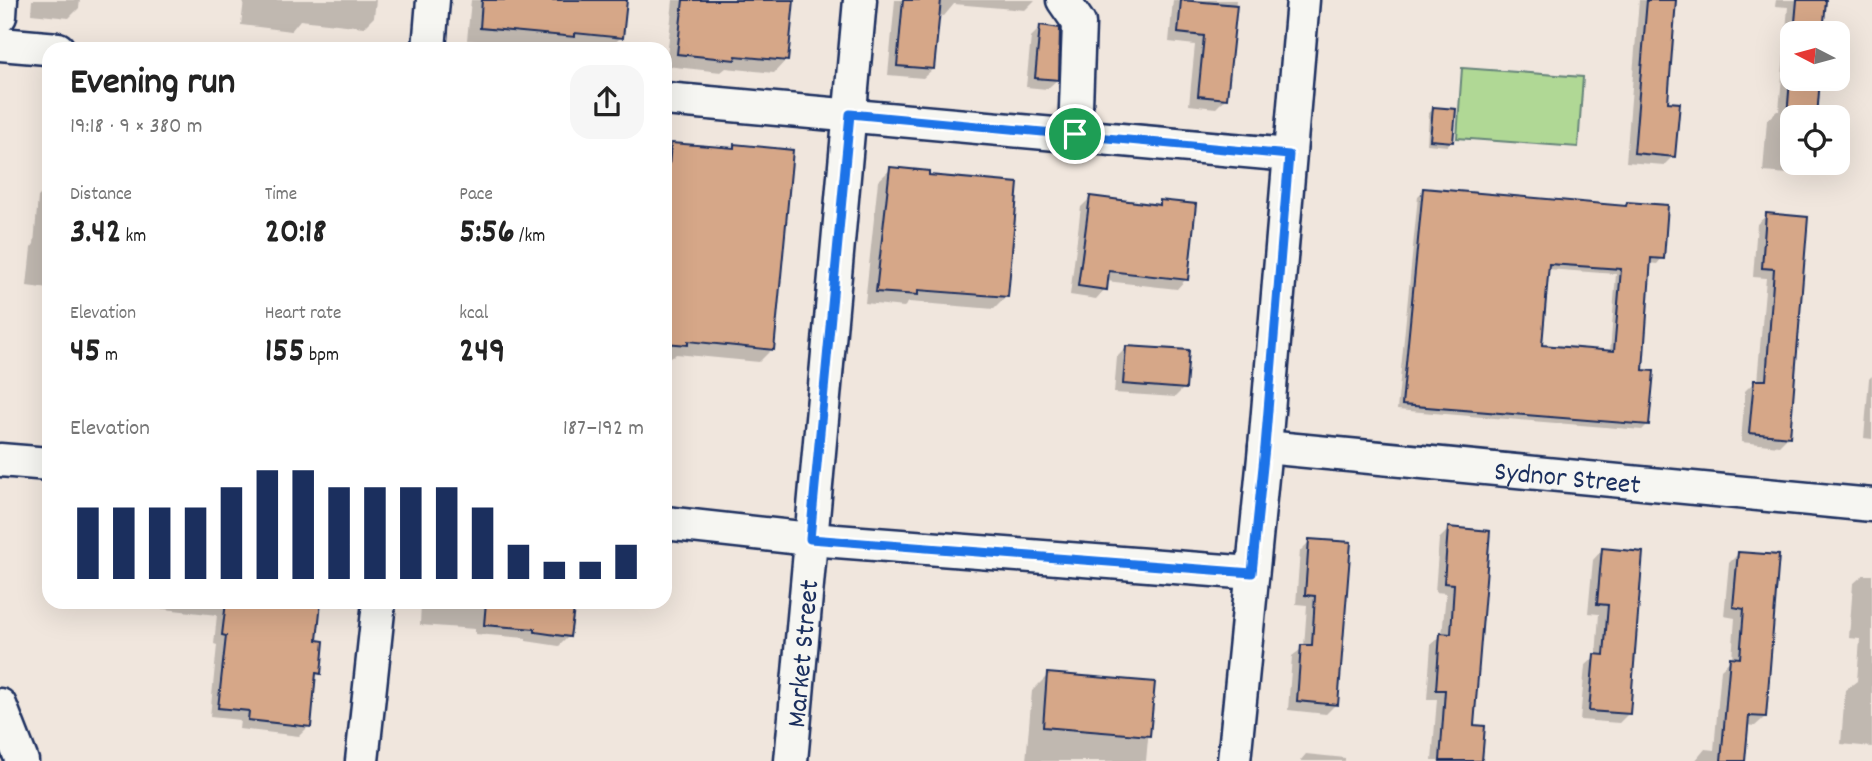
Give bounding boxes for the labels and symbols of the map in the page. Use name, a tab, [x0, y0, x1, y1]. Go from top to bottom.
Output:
north arrow	[1780, 21, 1850, 91]
pin	[1045, 104, 1105, 164]
street label: Sydnor Street	[1492, 454, 1642, 508]
street label: Market Street	[779, 578, 832, 730]

